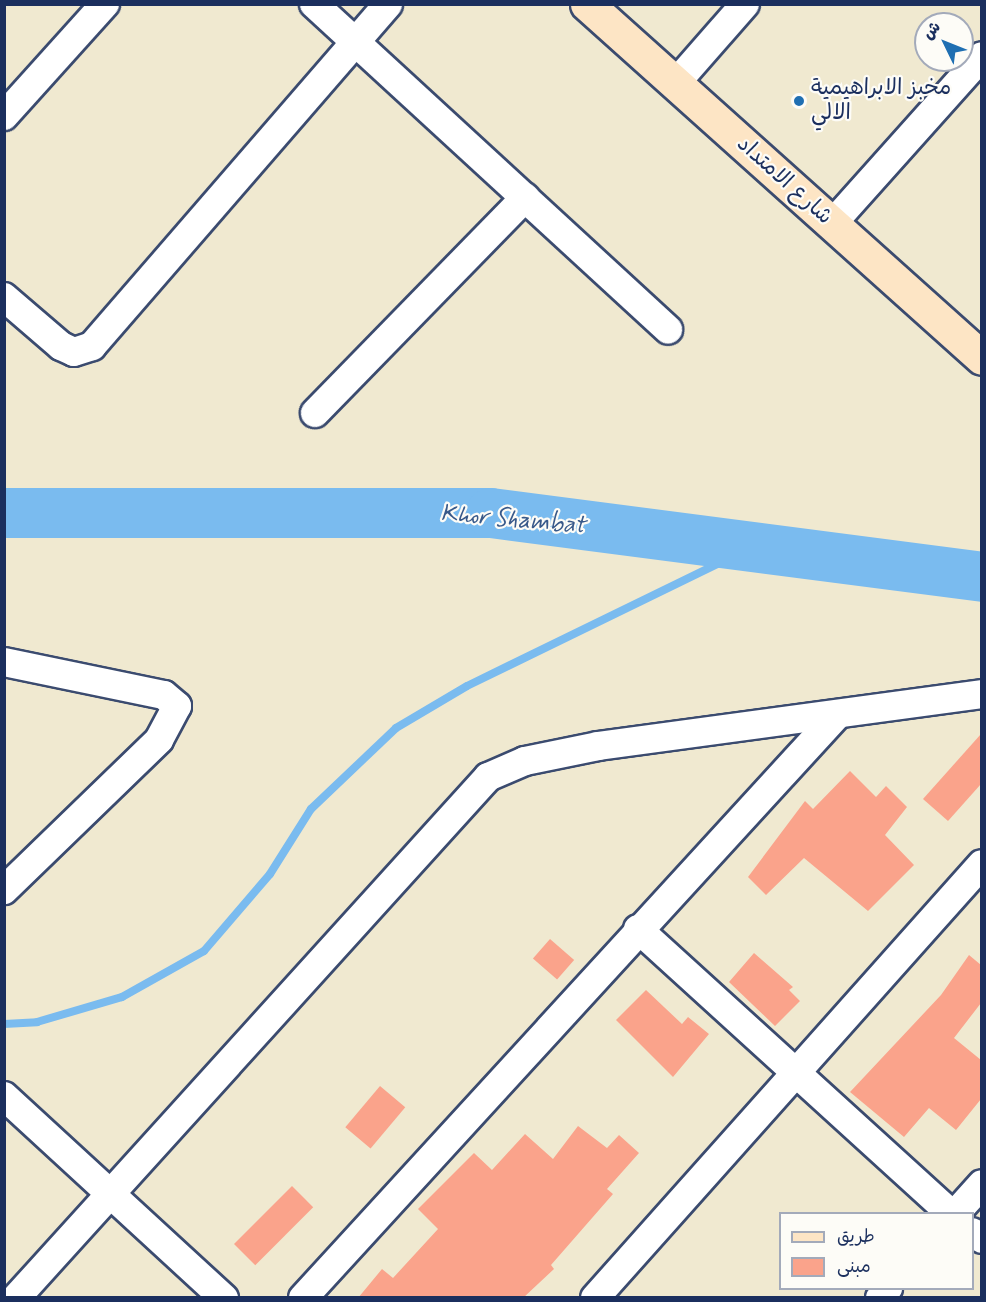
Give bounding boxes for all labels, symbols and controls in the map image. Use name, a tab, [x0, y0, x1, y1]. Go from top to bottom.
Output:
north arrow	[914, 12, 974, 72]
text: ش	[918, 17, 946, 44]
place label: مخبز الابراهيمية الالي	[811, 75, 951, 126]
marker: مخبز الابراهيمية الالي	[792, 94, 806, 108]
street label: شارع الامتداد	[731, 131, 837, 231]
water label: Khor Shambat	[437, 499, 589, 541]
legend	[779, 1212, 974, 1290]
text: طريق	[837, 1225, 875, 1249]
text: مبنى	[837, 1255, 871, 1279]

